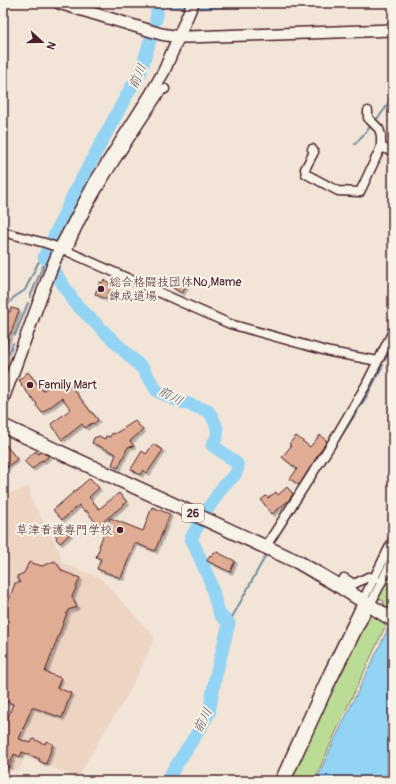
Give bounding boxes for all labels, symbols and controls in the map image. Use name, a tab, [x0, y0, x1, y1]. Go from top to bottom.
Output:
north arrow	[22, 22, 62, 62]
text: N	[43, 40, 58, 52]
water label: 前川	[125, 61, 151, 92]
place label: 総合格闘技団体No,Mame 錬成道場	[109, 275, 241, 304]
marker: 総合格闘技団体No,Mame 錬成道場	[96, 284, 106, 294]
place label: Family Mart	[38, 378, 97, 393]
marker: Family Mart	[25, 380, 35, 390]
water label: 前川	[155, 383, 186, 409]
road number: 26	[182, 504, 204, 522]
place label: 草津看護専門学校	[16, 523, 112, 538]
marker: 草津看護専門学校	[115, 525, 125, 535]
water label: 前川	[190, 705, 216, 736]

